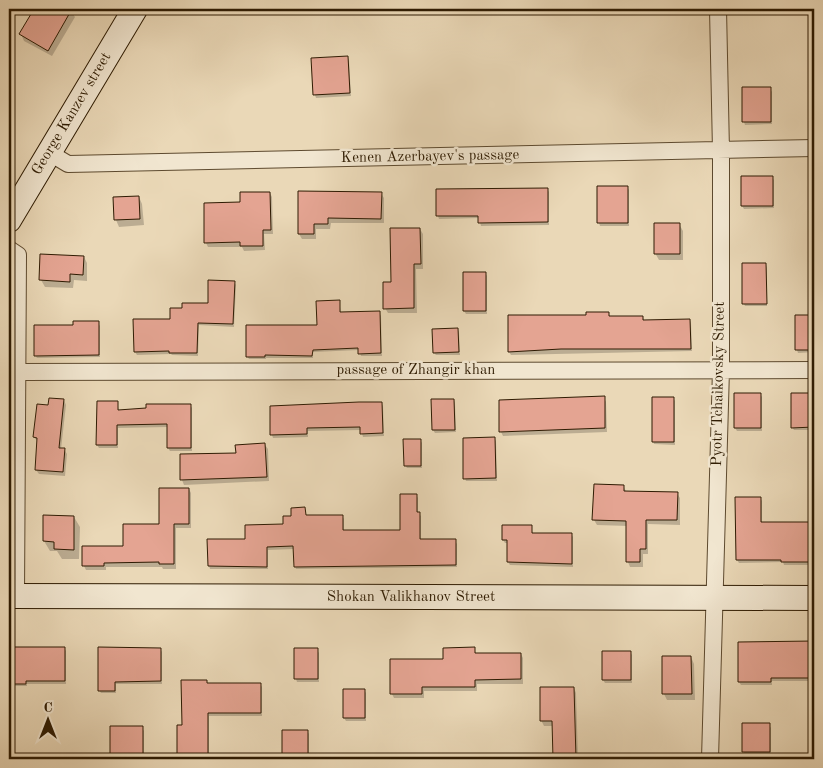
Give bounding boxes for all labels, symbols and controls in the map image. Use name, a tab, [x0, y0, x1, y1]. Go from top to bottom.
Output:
street label: George Kanzev street	[30, 50, 114, 178]
street label: Kenen Azerbayev's passage	[341, 148, 519, 166]
street label: Pyotr Tchaikovsky Street	[710, 301, 728, 467]
street label: passage of Zhangir khan	[337, 363, 495, 378]
street label: Shokan Valikhanov Street	[327, 590, 495, 605]
north arrow	[22, 696, 72, 746]
text: С	[43, 701, 53, 715]

